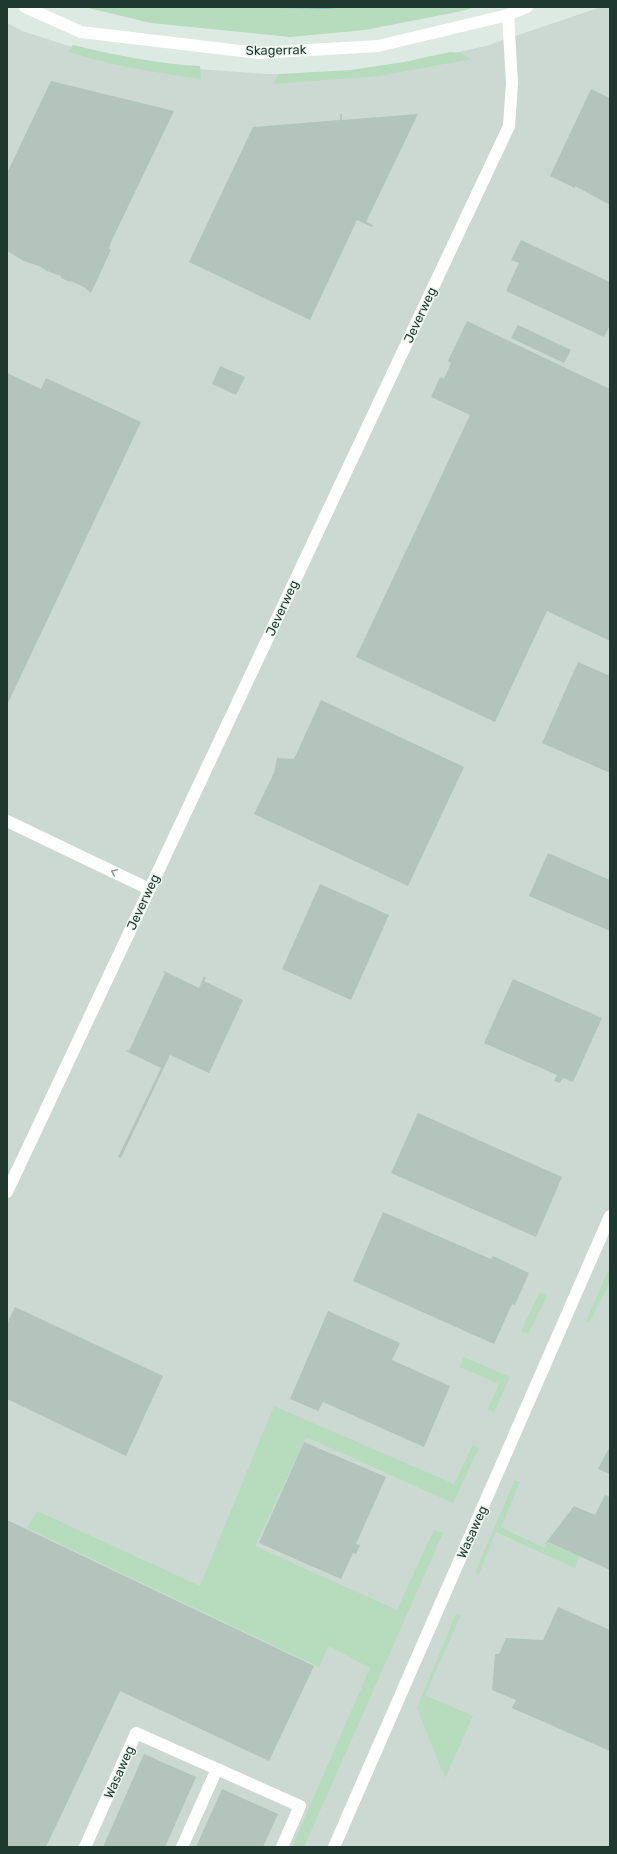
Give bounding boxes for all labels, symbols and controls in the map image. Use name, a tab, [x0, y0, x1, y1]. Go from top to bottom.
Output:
street label: Skagerrak	[246, 42, 307, 59]
street label: Jeverweg	[401, 285, 440, 346]
street label: Jeverweg	[263, 578, 302, 639]
one-way arrow	[111, 869, 118, 877]
street label: Jeverweg	[124, 872, 163, 933]
street label: Wasaweg	[454, 1503, 491, 1561]
street label: Wasaweg	[101, 1743, 138, 1801]

